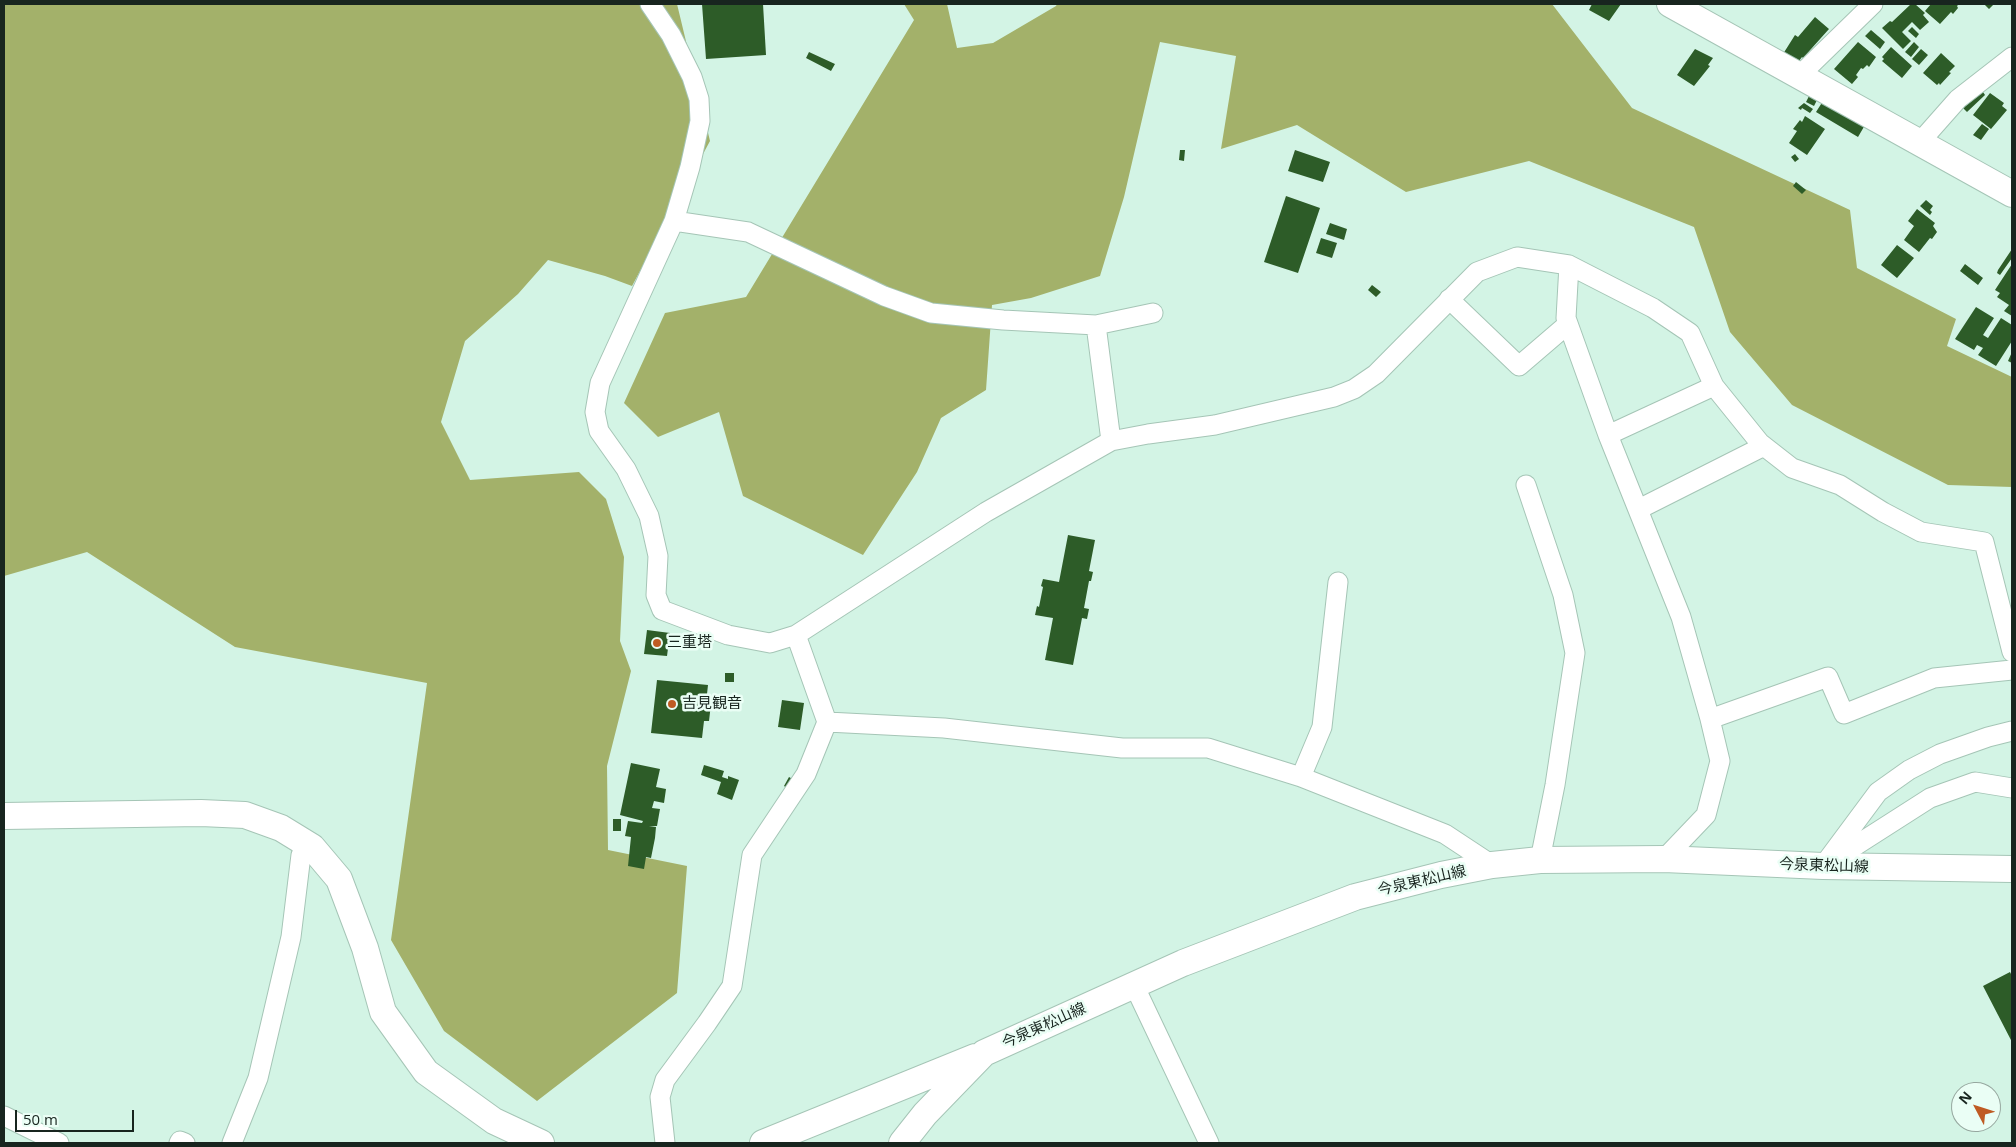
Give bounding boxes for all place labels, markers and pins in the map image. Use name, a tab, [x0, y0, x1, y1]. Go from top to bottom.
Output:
place label: 三重塔	[667, 634, 712, 652]
marker: 三重塔	[651, 637, 663, 649]
place label: 吉見観音	[682, 695, 742, 713]
marker: 吉見観音	[666, 698, 678, 710]

